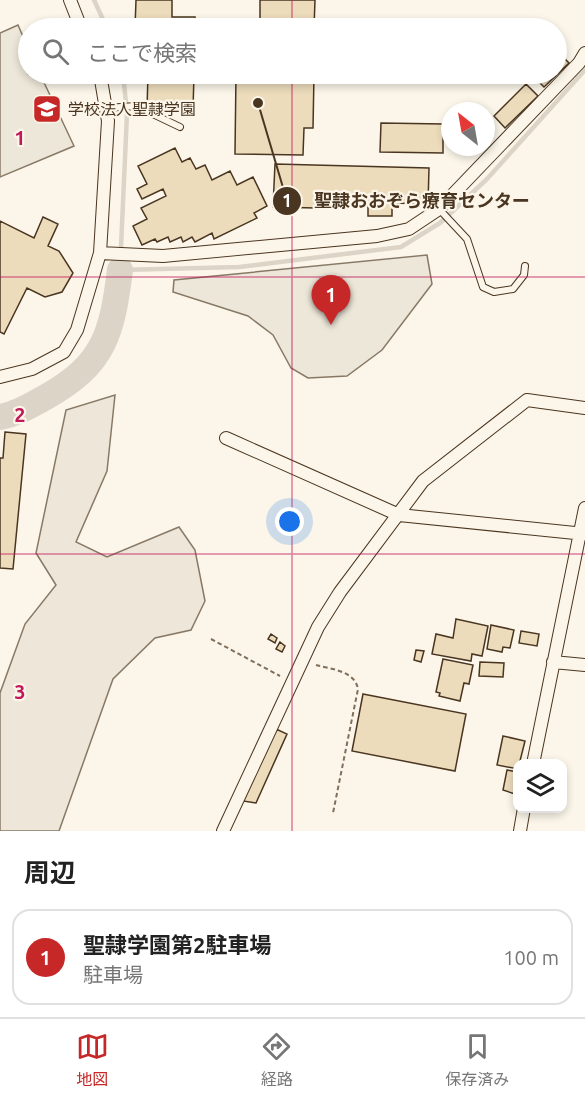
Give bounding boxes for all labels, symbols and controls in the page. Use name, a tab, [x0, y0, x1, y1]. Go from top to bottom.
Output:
search box	[18, 18, 567, 84]
icon: search	[39, 35, 72, 68]
text: ここで検索	[87, 40, 197, 65]
school or university icon: 学校法人聖隷学園	[31, 93, 63, 125]
place label: 学校法人聖隷学園	[68, 100, 196, 118]
north arrow	[441, 102, 495, 156]
text: 1	[14, 126, 26, 149]
callout: 聖隷おおぞら療育センター	[272, 183, 542, 219]
text: 1	[282, 190, 292, 210]
text: 聖隷おおぞら療育センター	[314, 190, 530, 210]
pin: 1	[312, 276, 350, 325]
text: 2	[14, 403, 26, 426]
your location	[275, 507, 304, 536]
text: 3	[14, 680, 26, 703]
map controls	[513, 759, 567, 813]
button: layers	[513, 759, 567, 813]
text: 周辺	[24, 858, 76, 887]
text: 聖隷学園第2駐車場	[83, 932, 271, 957]
text: 1	[40, 946, 51, 969]
text: 100 m	[503, 946, 559, 969]
text: 駐車場	[83, 963, 143, 986]
tab: 地図	[76, 1030, 109, 1090]
tab: 経路	[260, 1030, 293, 1090]
tab: 保存済み	[445, 1030, 509, 1090]

